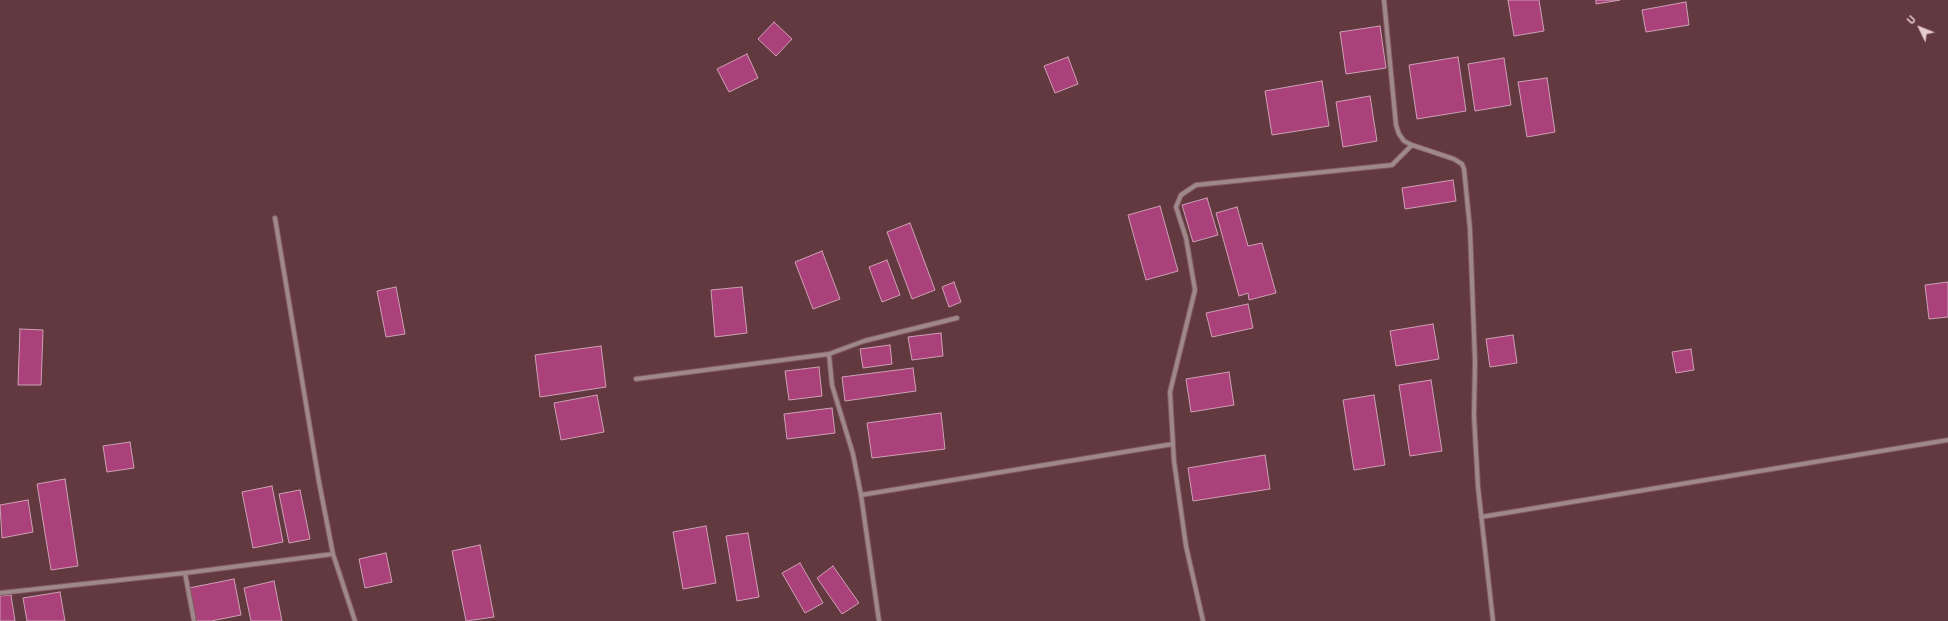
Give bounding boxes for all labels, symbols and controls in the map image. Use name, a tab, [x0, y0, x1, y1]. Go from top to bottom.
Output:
north arrow	[1900, 8, 1940, 48]
text: U	[1904, 13, 1919, 27]

